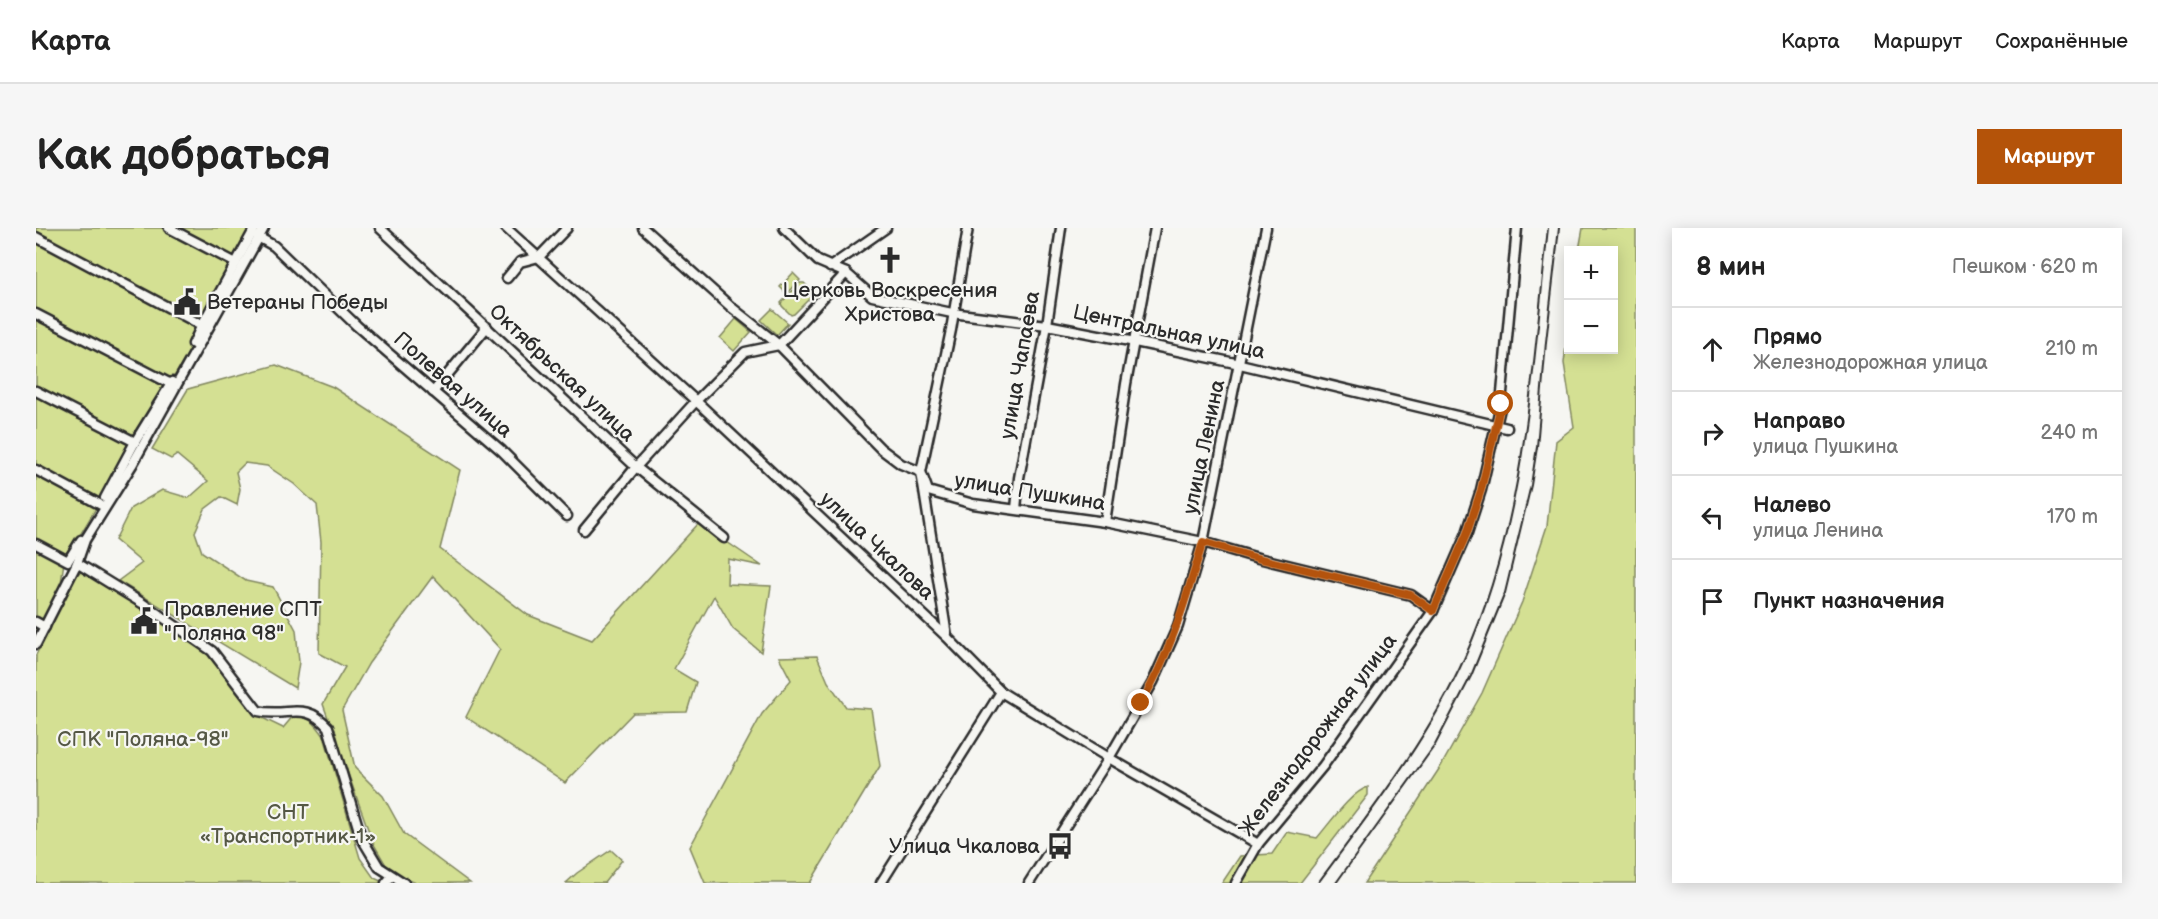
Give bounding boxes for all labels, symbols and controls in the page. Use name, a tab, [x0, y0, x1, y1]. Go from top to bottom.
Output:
text: Карта	[30, 25, 110, 58]
text: Карта	[1781, 29, 1840, 54]
text: Маршрут	[1873, 29, 1962, 54]
text: Сохранённые	[1995, 29, 2128, 54]
button: Маршрут	[1977, 129, 2122, 184]
text: Как добраться	[36, 131, 331, 182]
church icon: Церковь Воскресения Христова	[875, 245, 905, 275]
map controls	[1564, 246, 1618, 354]
button: +	[1564, 246, 1618, 300]
text: 8 мин	[1696, 252, 1766, 283]
text: Пешком · 620 m	[1952, 255, 2098, 279]
place label: Церковь Воскресения Христова	[782, 278, 998, 327]
public building icon: Ветераны Победы	[172, 287, 202, 317]
street label: улица Чапаева	[995, 288, 1045, 441]
place label: Ветераны Победы	[207, 290, 388, 315]
street label: Октябрьская улица	[484, 299, 641, 447]
street label: Центральная улица	[1071, 299, 1268, 365]
button: −	[1564, 300, 1618, 354]
text: Прямо	[1753, 324, 1822, 351]
street label: Полевая улица	[389, 327, 518, 444]
icon: ahead	[1696, 333, 1729, 366]
text: 210 m	[2045, 337, 2098, 361]
text: Железнодорожная улица	[1753, 351, 1988, 375]
street label: улица Ленина	[1178, 377, 1231, 516]
route start	[1487, 390, 1513, 416]
text: Направо	[1753, 408, 1845, 435]
icon: right	[1696, 417, 1729, 450]
text: 240 m	[2041, 421, 2098, 445]
text: улица Пушкина	[1753, 435, 1898, 459]
street label: улица Пушкина	[953, 468, 1108, 516]
street label: улица Чкалова	[815, 487, 940, 606]
text: Налево	[1753, 492, 1831, 519]
icon: left	[1696, 501, 1729, 534]
text: 170 m	[2047, 505, 2098, 529]
text: улица Ленина	[1753, 519, 1883, 543]
icon: arrive	[1696, 585, 1729, 618]
text: Пункт назначения	[1753, 588, 1945, 615]
place label: Правление СПТ "Поляна 98"	[164, 597, 323, 646]
public building icon: Правление СПТ "Поляна 98"	[129, 606, 159, 636]
street label: Железнодорожная улица	[1234, 629, 1403, 841]
route end	[1127, 689, 1153, 715]
park label: СПК "Поляна-98"	[57, 727, 229, 752]
park label: СНТ «Транспортник-1»	[200, 800, 376, 849]
bus stop icon: Улица Чкалова	[1045, 831, 1075, 861]
place label: Улица Чкалова	[889, 834, 1041, 859]

